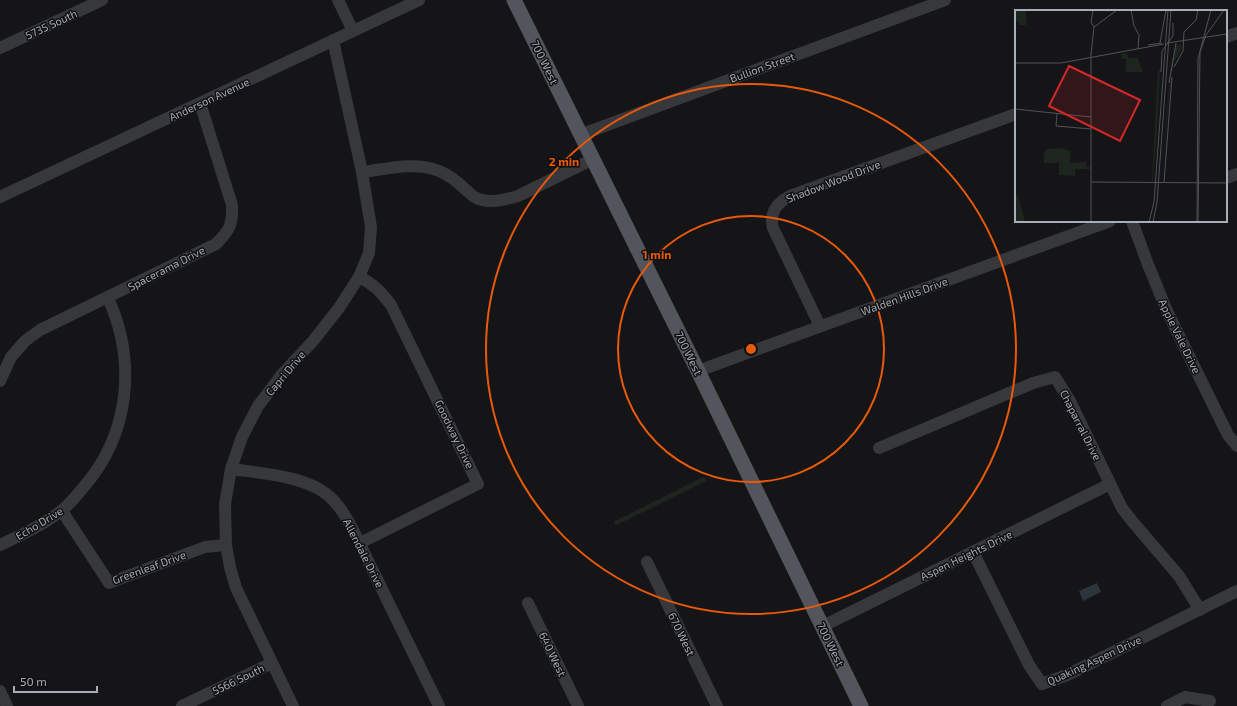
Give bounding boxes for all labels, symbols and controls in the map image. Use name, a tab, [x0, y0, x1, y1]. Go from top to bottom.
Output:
street label: 5735 South	[23, 6, 79, 42]
inset map	[1015, 10, 1227, 222]
street label: 700 West	[529, 38, 561, 86]
street label: Bullion Street	[728, 49, 796, 85]
street label: Anderson Avenue	[167, 75, 251, 123]
text: 2 min	[549, 154, 579, 168]
street label: Shadow Wood Drive	[784, 157, 882, 205]
street label: Spacerama Drive	[125, 243, 207, 293]
text: 1 min	[643, 247, 671, 261]
street label: Walden Hills Drive	[859, 274, 949, 318]
street label: Apple Vale Drive	[1156, 297, 1204, 375]
street label: 700 West	[673, 329, 705, 377]
centre of rings	[744, 342, 758, 356]
street label: Capri Drive	[263, 348, 308, 398]
street label: Chaparral Drive	[1058, 388, 1104, 463]
street label: Goodway Drive	[433, 397, 477, 471]
street label: Echo Drive	[13, 504, 65, 542]
street label: Allendale Drive	[341, 516, 387, 590]
street label: Aspen Heights Drive	[918, 527, 1014, 583]
street label: Greenleaf Drive	[111, 548, 188, 586]
street label: 670 West	[666, 610, 698, 658]
street label: 700 West	[815, 620, 847, 668]
street label: 640 West	[537, 630, 569, 678]
street label: Quaking Aspen Drive	[1045, 632, 1144, 688]
street label: 5566 South	[210, 661, 266, 697]
scale bar	[14, 668, 97, 694]
text: 50 m	[20, 674, 47, 688]

